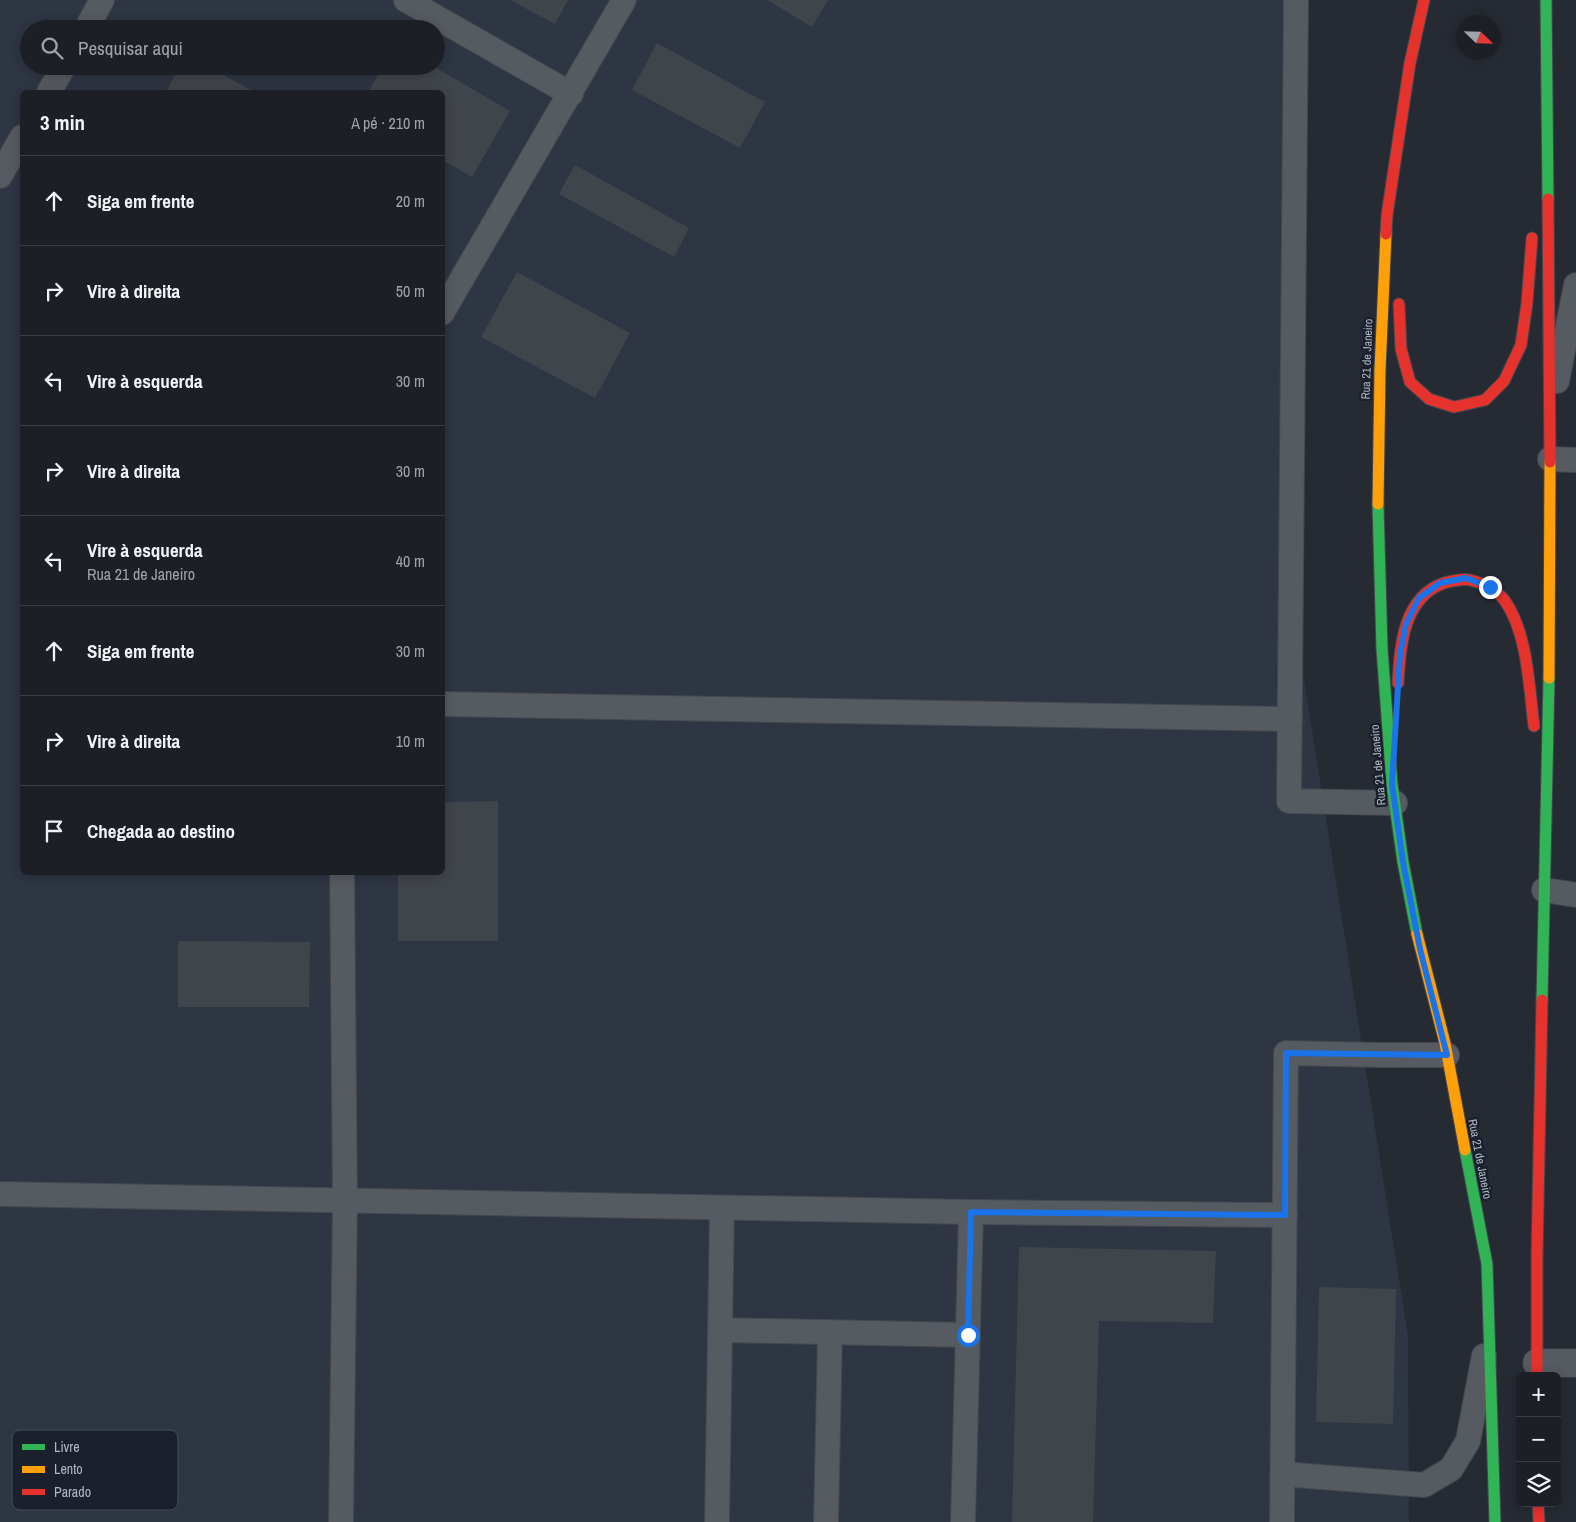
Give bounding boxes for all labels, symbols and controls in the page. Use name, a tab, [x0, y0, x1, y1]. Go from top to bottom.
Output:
north arrow	[1456, 15, 1501, 60]
search box	[20, 20, 445, 75]
icon: search	[38, 34, 66, 62]
text: Pesquisar aqui	[78, 35, 183, 61]
text: 3 min	[40, 108, 85, 137]
text: A pé · 210 m	[351, 112, 425, 134]
icon: ahead	[40, 187, 68, 215]
text: Siga em frente	[87, 188, 194, 214]
text: 20 m	[396, 190, 425, 212]
icon: right	[40, 277, 68, 305]
text: Vire à direita	[87, 278, 180, 304]
text: 50 m	[396, 280, 425, 302]
street label: Rua 21 de Janeiro	[1358, 318, 1376, 400]
icon: left	[40, 367, 68, 395]
text: Vire à esquerda	[87, 368, 203, 394]
text: 30 m	[396, 370, 425, 392]
icon: right	[40, 457, 68, 485]
text: Vire à direita	[87, 458, 180, 484]
text: 30 m	[396, 460, 425, 482]
text: Vire à esquerda	[87, 537, 203, 563]
icon: left	[40, 547, 68, 575]
text: 40 m	[396, 550, 425, 572]
text: Rua 21 de Janeiro	[87, 563, 195, 585]
route end	[1479, 576, 1502, 599]
icon: ahead	[40, 637, 68, 665]
text: Siga em frente	[87, 638, 194, 664]
text: 30 m	[396, 640, 425, 662]
street label: Rua 21 de Janeiro	[1367, 724, 1389, 806]
icon: right	[40, 727, 68, 755]
text: Vire à direita	[87, 728, 180, 754]
text: 10 m	[396, 730, 425, 752]
icon: arrive	[40, 817, 68, 845]
text: Chegada ao destino	[87, 818, 235, 844]
street label: Rua 21 de Janeiro	[1464, 1118, 1496, 1200]
route start	[957, 1324, 980, 1347]
map controls	[1516, 1372, 1561, 1507]
button: +	[1516, 1372, 1561, 1417]
button: −	[1516, 1417, 1561, 1462]
legend	[12, 1430, 178, 1510]
text: Livre	[54, 1438, 80, 1456]
text: Lento	[54, 1460, 83, 1478]
button: layers	[1516, 1462, 1561, 1507]
text: Parado	[54, 1483, 91, 1501]

